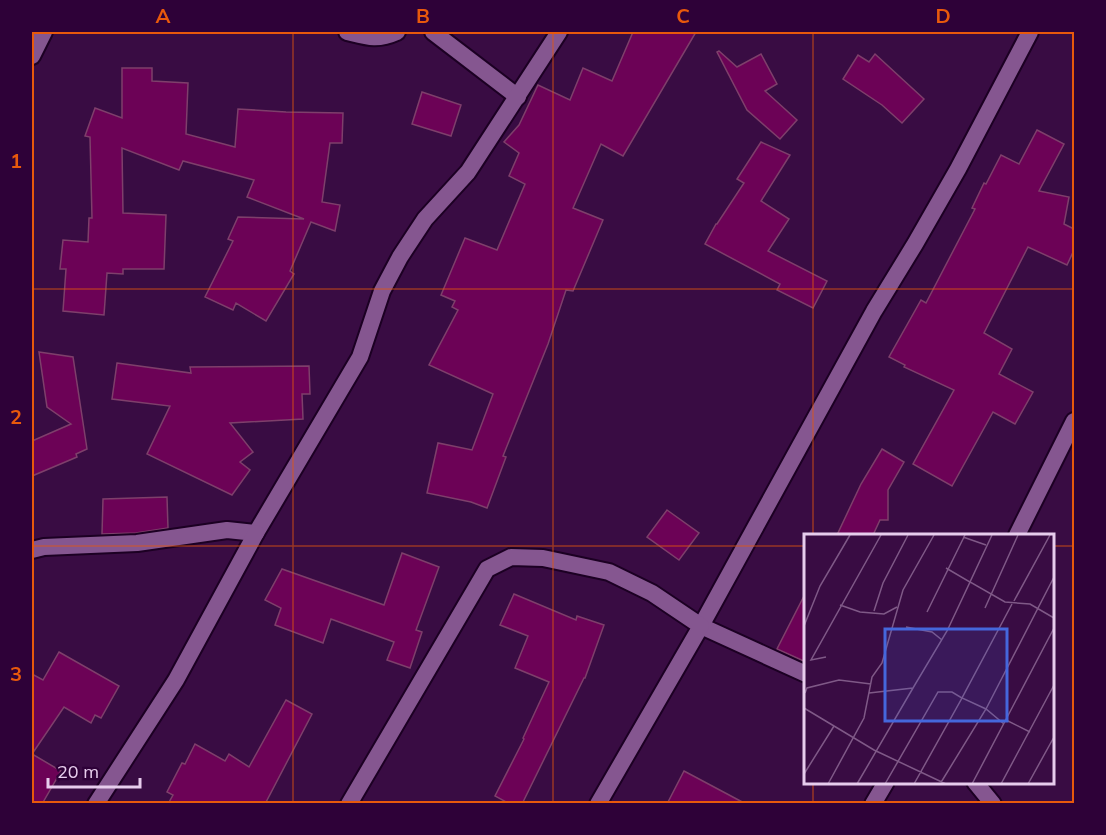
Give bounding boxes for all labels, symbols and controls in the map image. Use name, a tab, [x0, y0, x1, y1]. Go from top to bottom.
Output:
text: A	[156, 3, 171, 28]
text: B	[416, 3, 430, 28]
text: C	[676, 3, 690, 28]
text: D	[935, 3, 951, 28]
text: 1	[10, 148, 22, 173]
text: 2	[10, 404, 22, 429]
inset map	[804, 534, 1055, 784]
text: 3	[10, 661, 22, 686]
scale bar	[48, 751, 140, 789]
text: 20 m	[57, 760, 99, 783]

